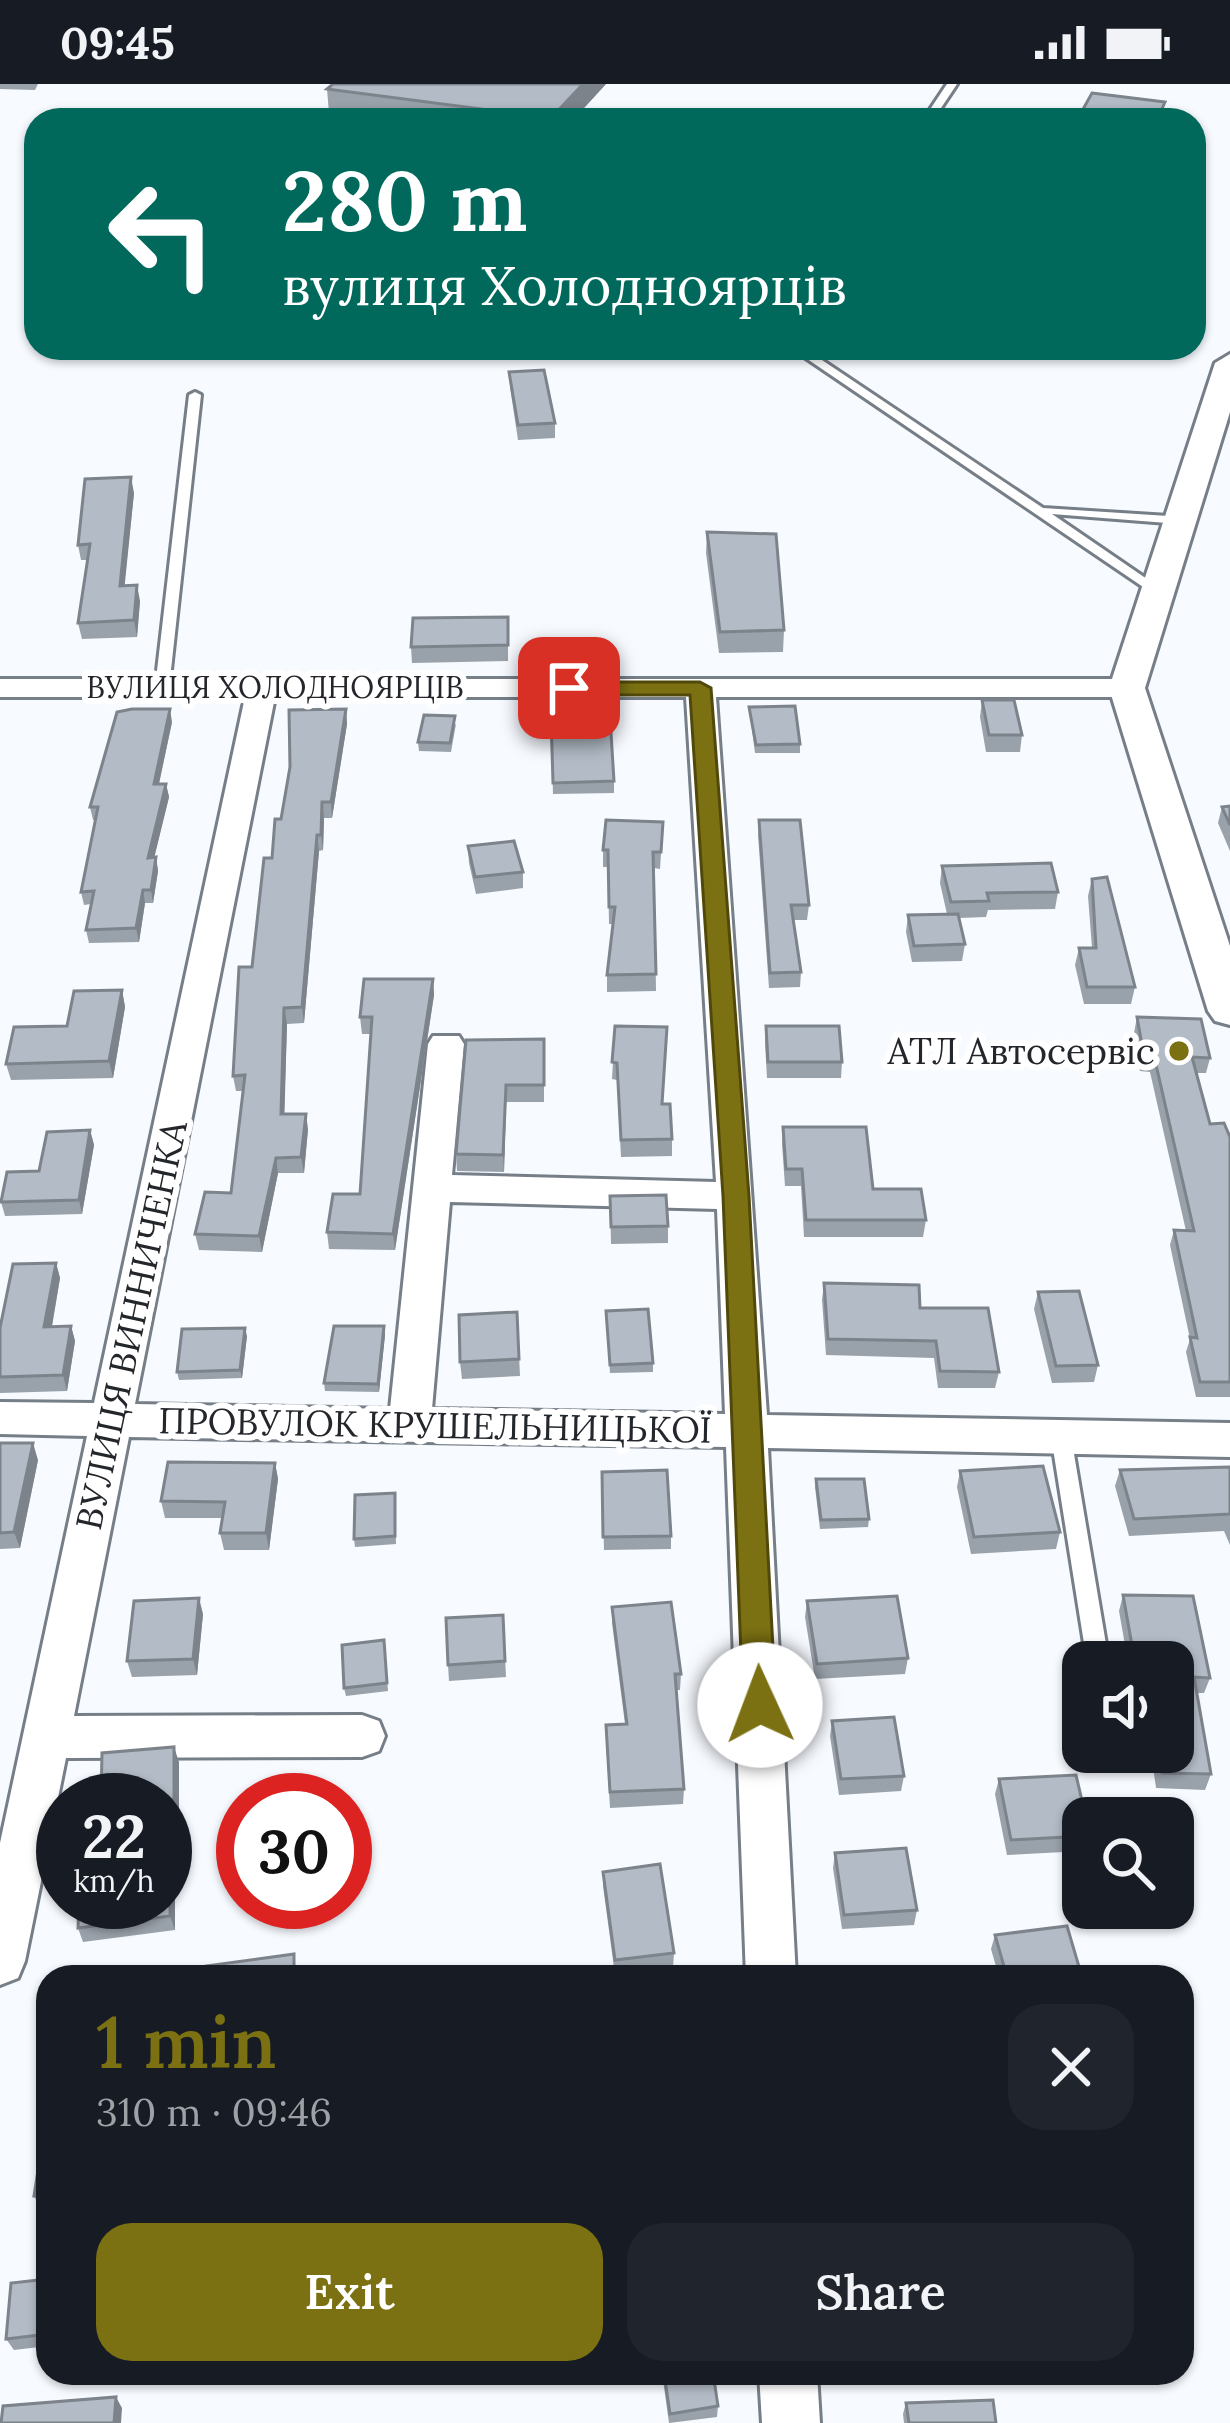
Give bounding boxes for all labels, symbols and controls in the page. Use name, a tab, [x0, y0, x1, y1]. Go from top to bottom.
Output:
text: 09:45	[60, 14, 175, 71]
text: 280 m	[282, 146, 528, 254]
icon: left	[84, 156, 240, 312]
text: вулиця Холодноярців	[282, 251, 846, 320]
pin	[518, 637, 620, 739]
icon: arrive	[536, 655, 602, 721]
street label: ВУЛИЦЯ ХОЛОДНОЯРЦІВ	[86, 668, 464, 706]
place label: АТЛ Автосервіс	[886, 1028, 1155, 1074]
marker: АТЛ Автосервіс	[1166, 1038, 1192, 1064]
street label: ВУЛИЦЯ ВИННИЧЕНКА	[65, 1116, 197, 1534]
street label: ПРОВУЛОК КРУШЕЛЬНИЦЬКОЇ	[158, 1397, 712, 1453]
map controls	[1062, 1641, 1194, 1929]
button: sound	[1062, 1641, 1194, 1773]
position arrow	[697, 1642, 823, 1768]
speed limit sign: 30	[216, 1773, 372, 1929]
button: search	[1062, 1797, 1194, 1929]
text: 22	[82, 1798, 146, 1874]
text: km/h	[73, 1862, 155, 1900]
text: 1 min	[96, 1996, 276, 2088]
button: close	[1008, 2004, 1134, 2130]
text: 310 m · 09:46	[96, 2087, 332, 2137]
button: Exit	[96, 2223, 603, 2361]
button: Share	[627, 2223, 1134, 2361]

